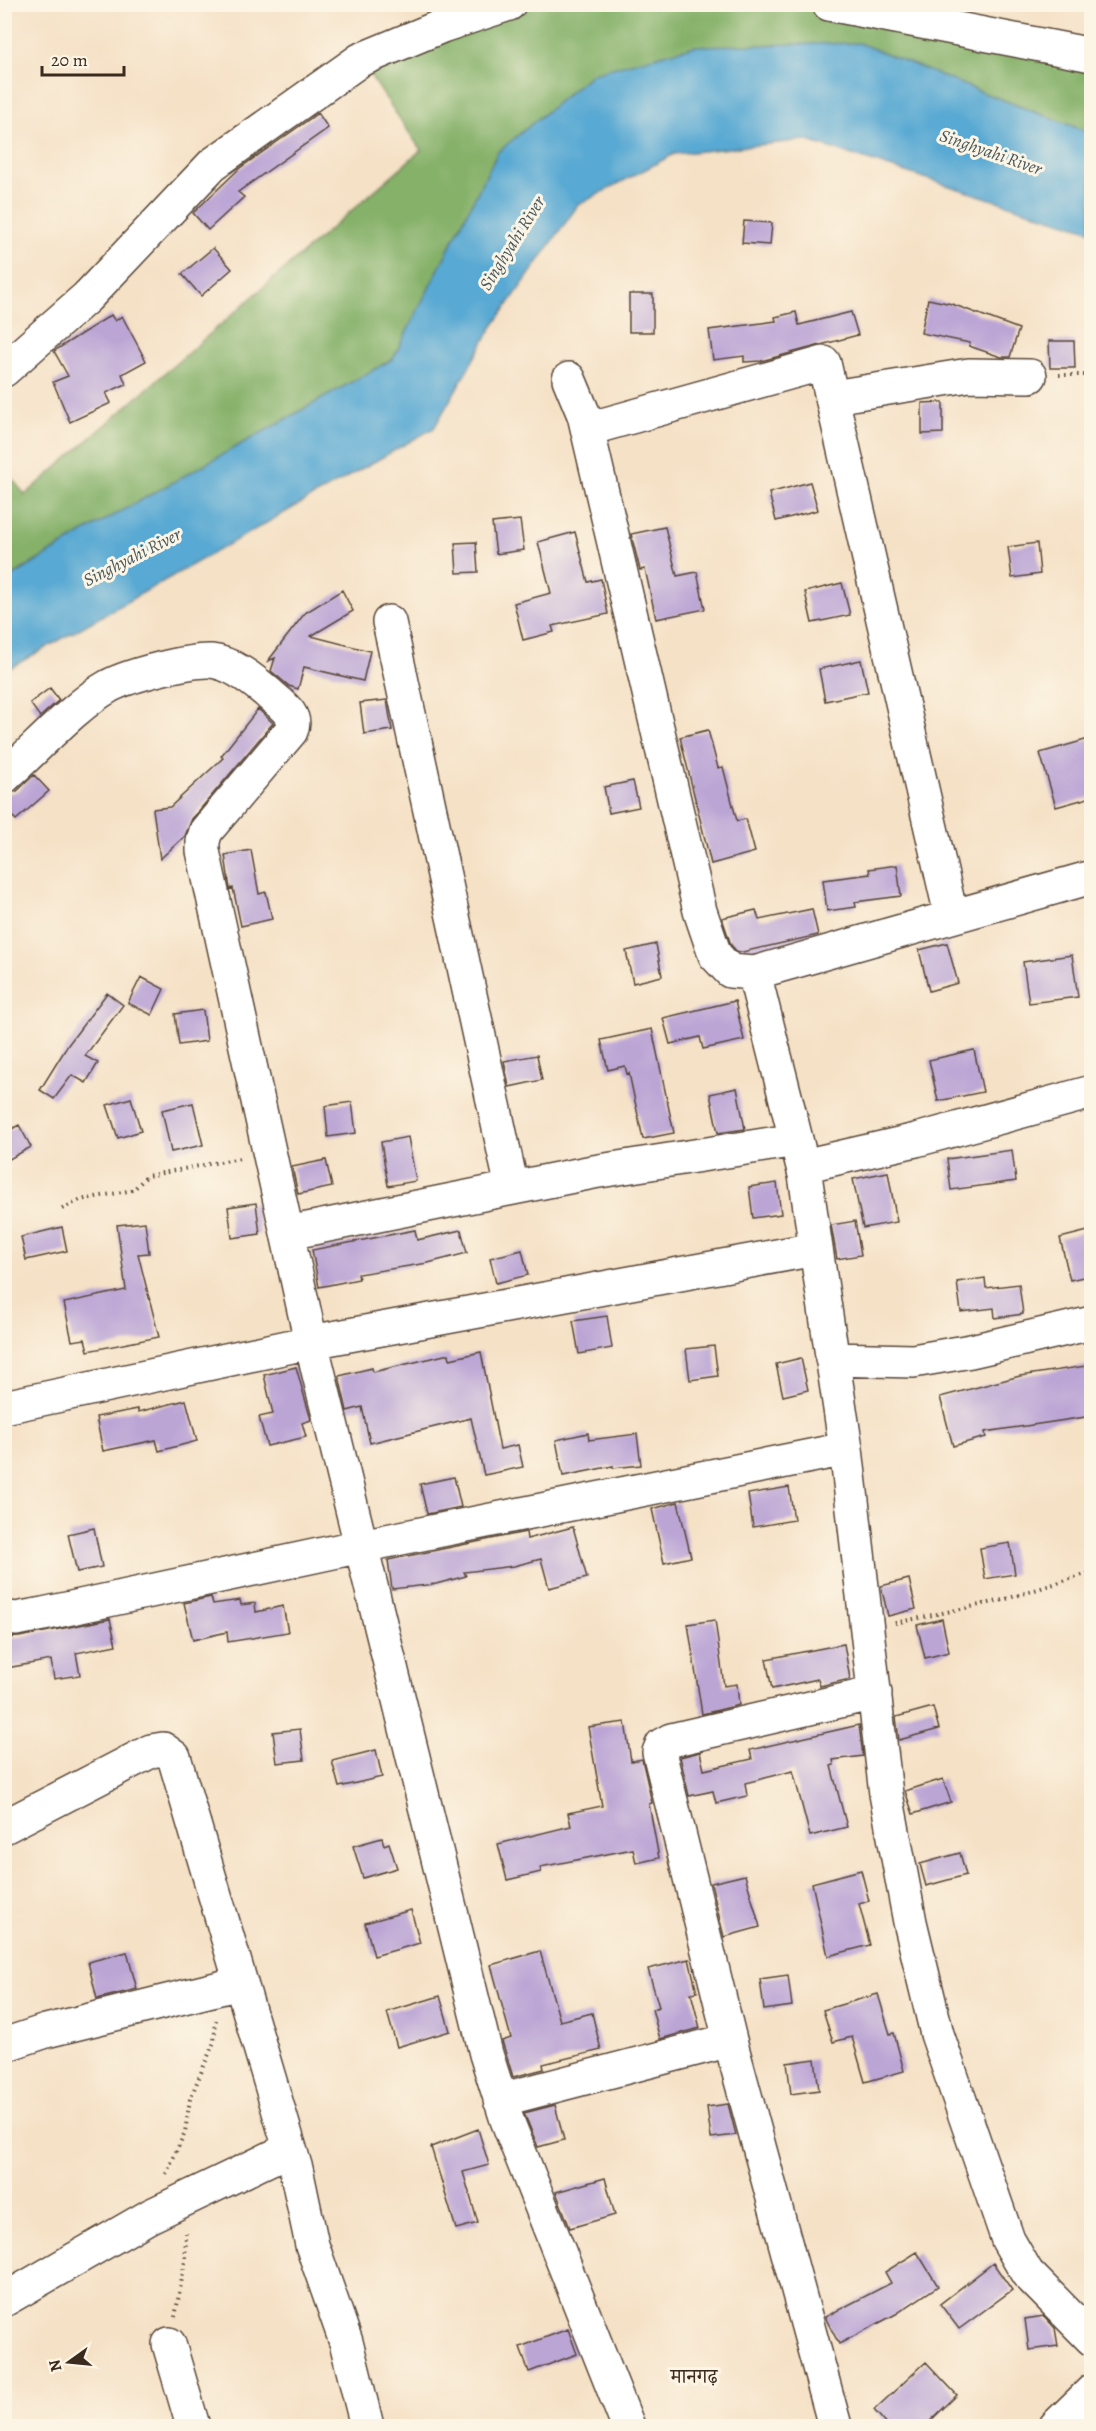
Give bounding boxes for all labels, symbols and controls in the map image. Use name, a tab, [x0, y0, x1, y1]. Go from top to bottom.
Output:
scale bar	[42, 39, 124, 77]
text: 20 m	[51, 48, 88, 72]
water label: Singhyahi River	[937, 123, 1046, 181]
water label: Singhyahi River	[474, 191, 551, 295]
water label: Singhyahi River	[79, 522, 186, 592]
north arrow	[39, 2332, 99, 2392]
text: N	[43, 2357, 68, 2374]
district label: मानगढ़	[669, 2363, 719, 2390]

